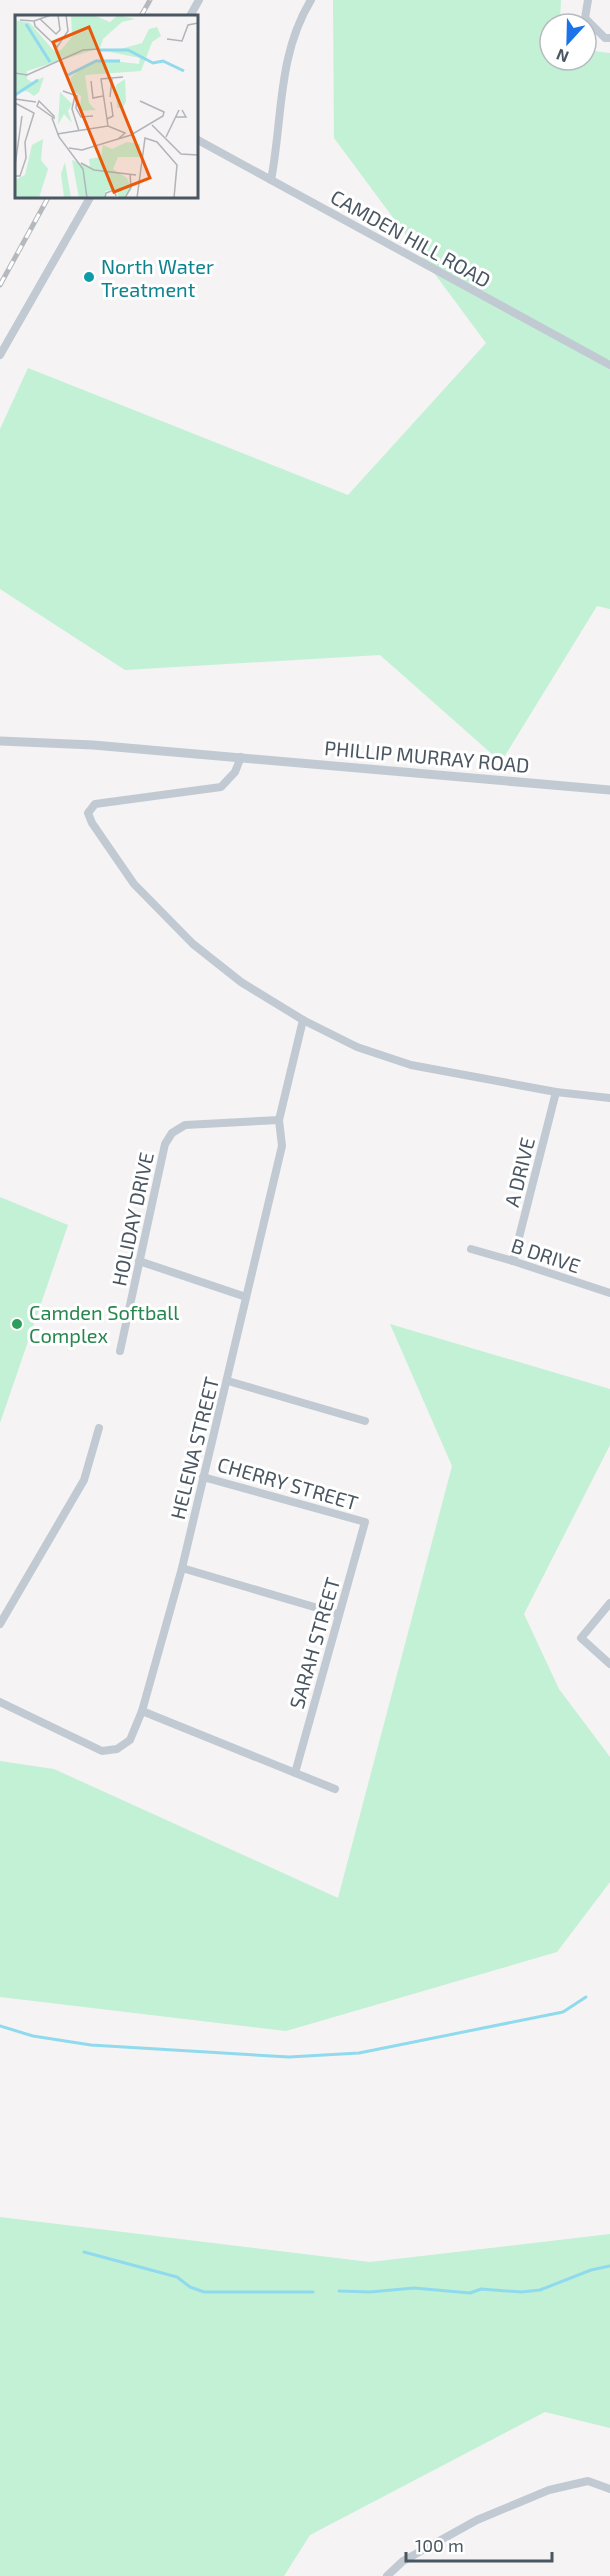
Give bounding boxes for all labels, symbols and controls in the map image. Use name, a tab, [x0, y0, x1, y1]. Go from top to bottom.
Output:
north arrow	[538, 12, 598, 72]
inset map	[15, 15, 198, 198]
text: N	[553, 45, 571, 67]
street label: CAMDEN HILL ROAD	[327, 184, 495, 292]
place label: North Water Treatment	[101, 254, 214, 301]
marker: North Water Treatment	[82, 270, 96, 284]
street label: PHILLIP MURRAY ROAD	[323, 735, 531, 777]
street label: A DRIVE	[499, 1135, 539, 1209]
street label: HOLIDAY DRIVE	[106, 1150, 158, 1288]
street label: B DRIVE	[508, 1233, 584, 1277]
place label: Camden Softball Complex	[29, 1300, 179, 1347]
marker: Camden Softball Complex	[10, 1317, 24, 1331]
street label: HELENA STREET	[165, 1374, 223, 1522]
street label: CHERRY STREET	[215, 1451, 361, 1515]
street label: SARAH STREET	[284, 1574, 344, 1711]
scale bar	[406, 2525, 552, 2563]
text: 100 m	[415, 2534, 464, 2556]

